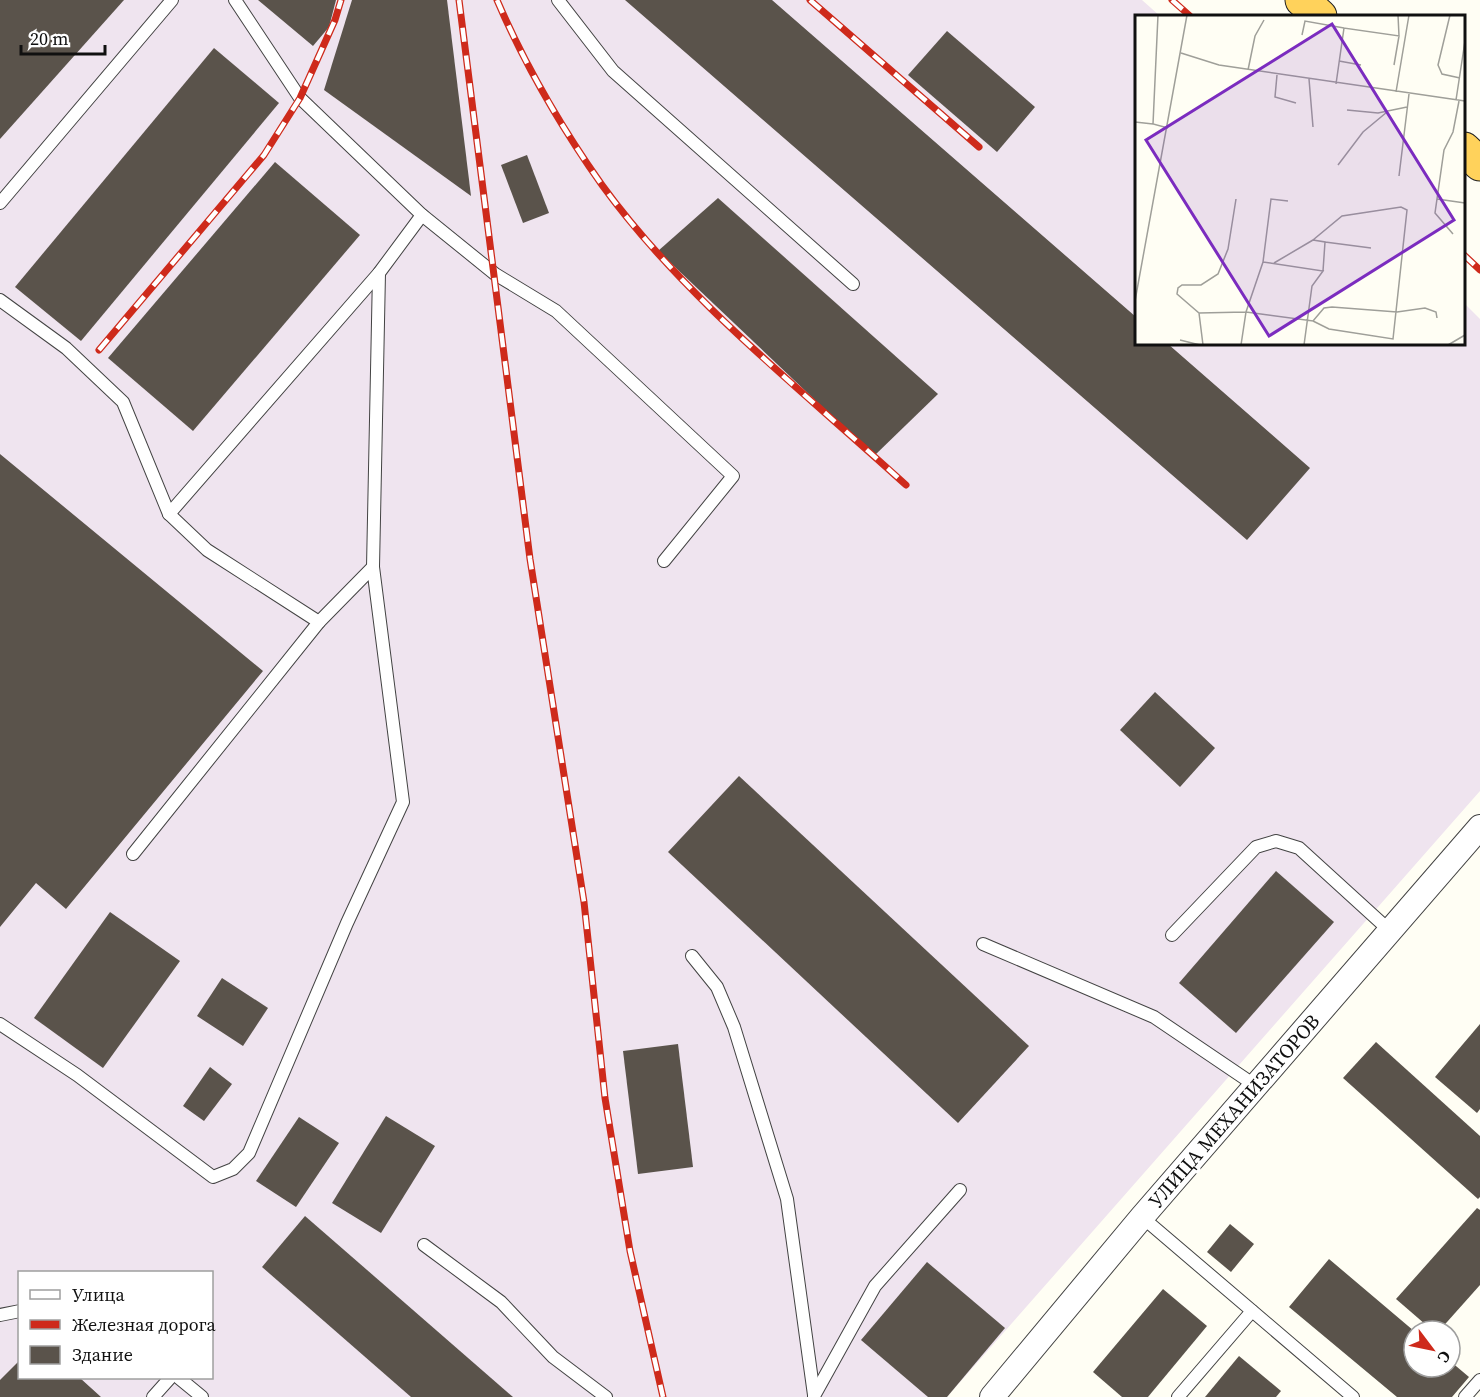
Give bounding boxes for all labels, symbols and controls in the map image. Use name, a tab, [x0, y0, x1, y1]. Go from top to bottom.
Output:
inset map	[1135, 15, 1465, 345]
scale bar	[21, 18, 105, 56]
text: 20 m	[30, 26, 68, 51]
street label: УЛИЦА МЕХАНИЗАТОРОВ	[1142, 1008, 1326, 1214]
legend	[18, 1271, 213, 1379]
text: Улица	[72, 1282, 125, 1307]
text: Железная дорога	[72, 1312, 217, 1337]
north arrow	[1402, 1319, 1462, 1379]
text: Здание	[72, 1342, 133, 1367]
text: С	[1433, 1347, 1457, 1367]

